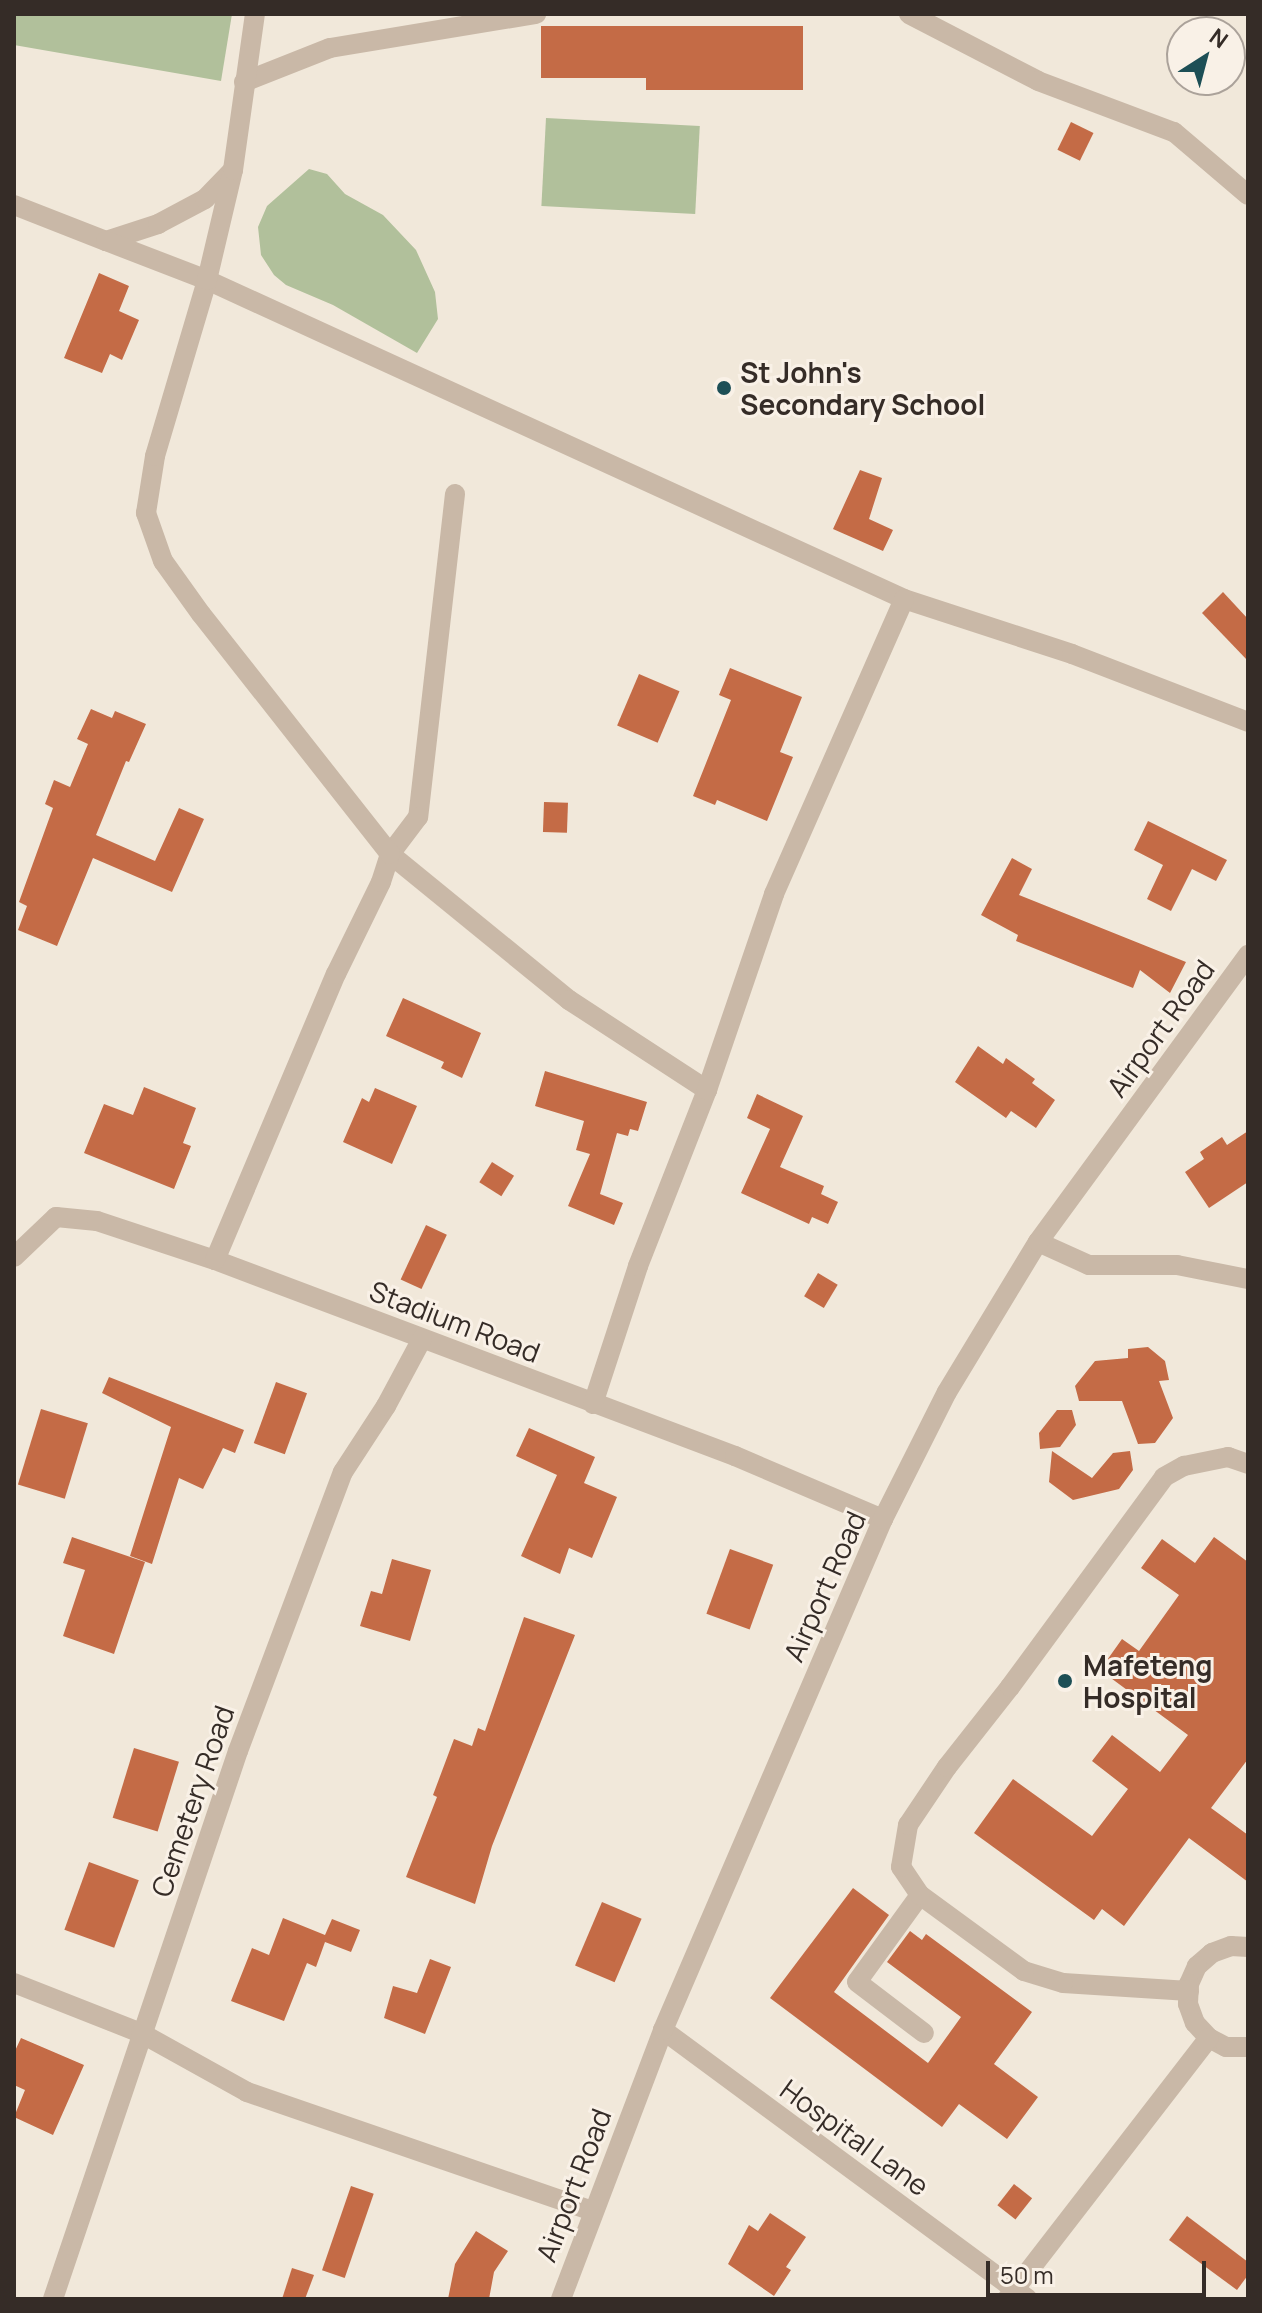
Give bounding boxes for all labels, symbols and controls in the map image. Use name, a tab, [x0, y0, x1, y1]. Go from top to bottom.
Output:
north arrow	[1166, 16, 1246, 96]
text: N	[1204, 21, 1234, 55]
place label: St John's Secondary School	[740, 355, 985, 421]
marker: St John's Secondary School	[715, 379, 733, 397]
street label: Airport Road	[1099, 953, 1221, 1103]
street label: Stadium Road	[365, 1273, 545, 1369]
street label: Airport Road	[776, 1506, 872, 1666]
place label: Mafeteng Hospital	[1083, 1648, 1212, 1714]
marker: Mafeteng Hospital	[1054, 1670, 1076, 1692]
street label: Cemetery Road	[144, 1701, 240, 1901]
street label: Hospital Lane	[774, 2072, 936, 2202]
street label: Airport Road	[529, 2104, 617, 2266]
scale bar	[990, 2245, 1210, 2295]
text: 50 m	[1000, 2258, 1054, 2291]

